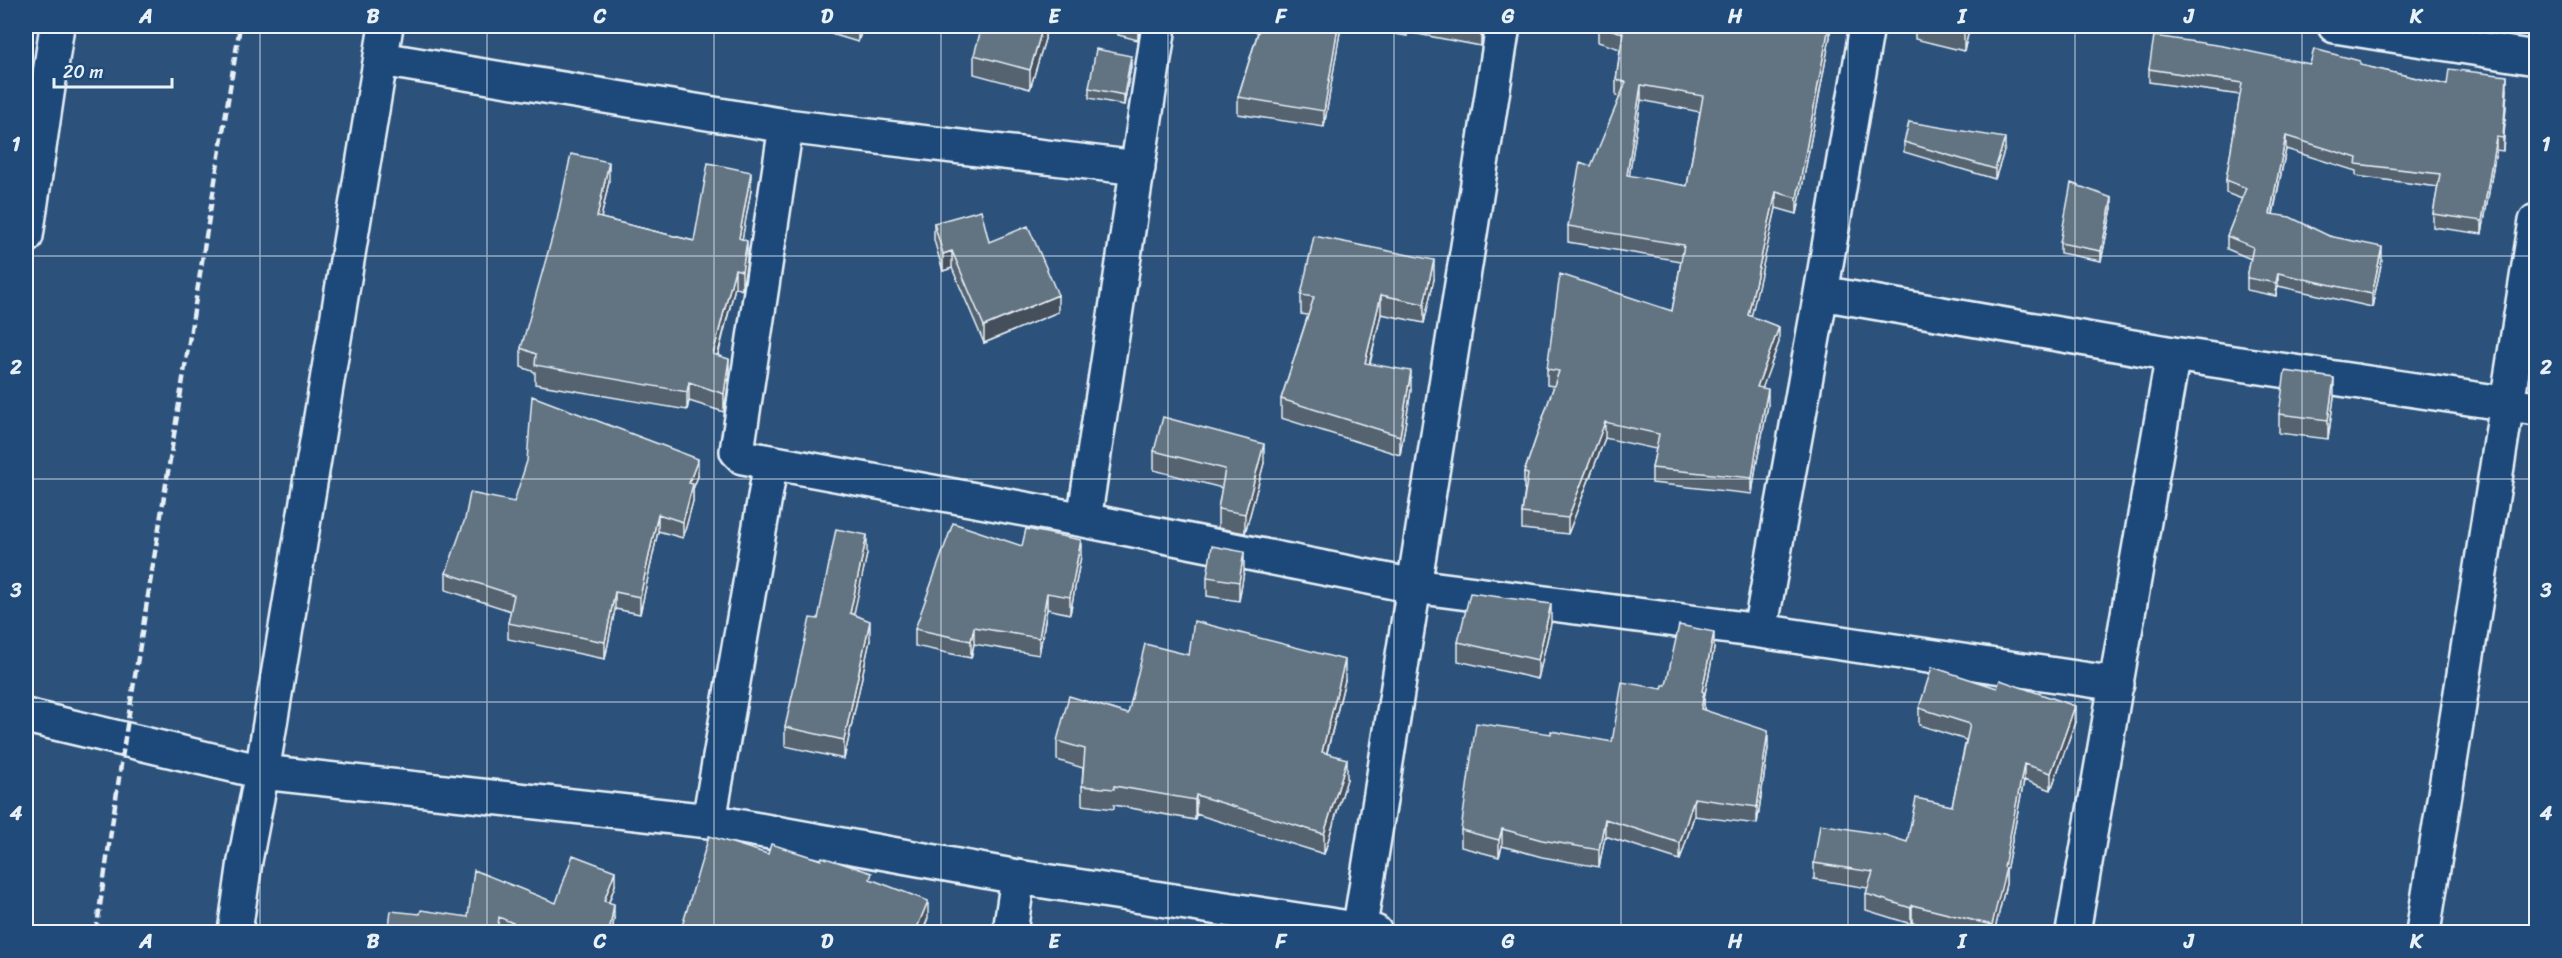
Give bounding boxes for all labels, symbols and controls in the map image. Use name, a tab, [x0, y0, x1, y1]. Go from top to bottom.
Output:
text: A	[138, 0, 153, 34]
text: B	[367, 0, 380, 34]
text: C	[593, 0, 607, 34]
text: D	[821, 0, 834, 34]
text: E	[1048, 0, 1061, 34]
text: F	[1275, 0, 1288, 34]
text: G	[1501, 0, 1515, 34]
text: H	[1727, 0, 1743, 34]
text: I	[1957, 0, 1968, 34]
text: J	[2183, 0, 2195, 34]
text: K	[2409, 0, 2424, 34]
scale bar	[54, 51, 172, 89]
text: 20 m	[63, 56, 103, 88]
text: 1	[12, 127, 21, 162]
text: 1	[2542, 127, 2551, 162]
text: 2	[9, 350, 22, 385]
text: 2	[2539, 350, 2552, 385]
text: 3	[10, 573, 22, 608]
text: 3	[2540, 573, 2552, 608]
text: 4	[9, 796, 23, 831]
text: 4	[2539, 796, 2553, 831]
text: A	[138, 924, 153, 958]
text: B	[367, 924, 380, 958]
text: C	[593, 924, 607, 958]
text: D	[821, 924, 834, 958]
text: E	[1048, 924, 1061, 958]
text: F	[1275, 924, 1288, 958]
text: G	[1501, 924, 1515, 958]
text: H	[1727, 924, 1743, 958]
text: I	[1957, 924, 1968, 958]
text: J	[2183, 924, 2195, 958]
text: K	[2409, 924, 2424, 958]

